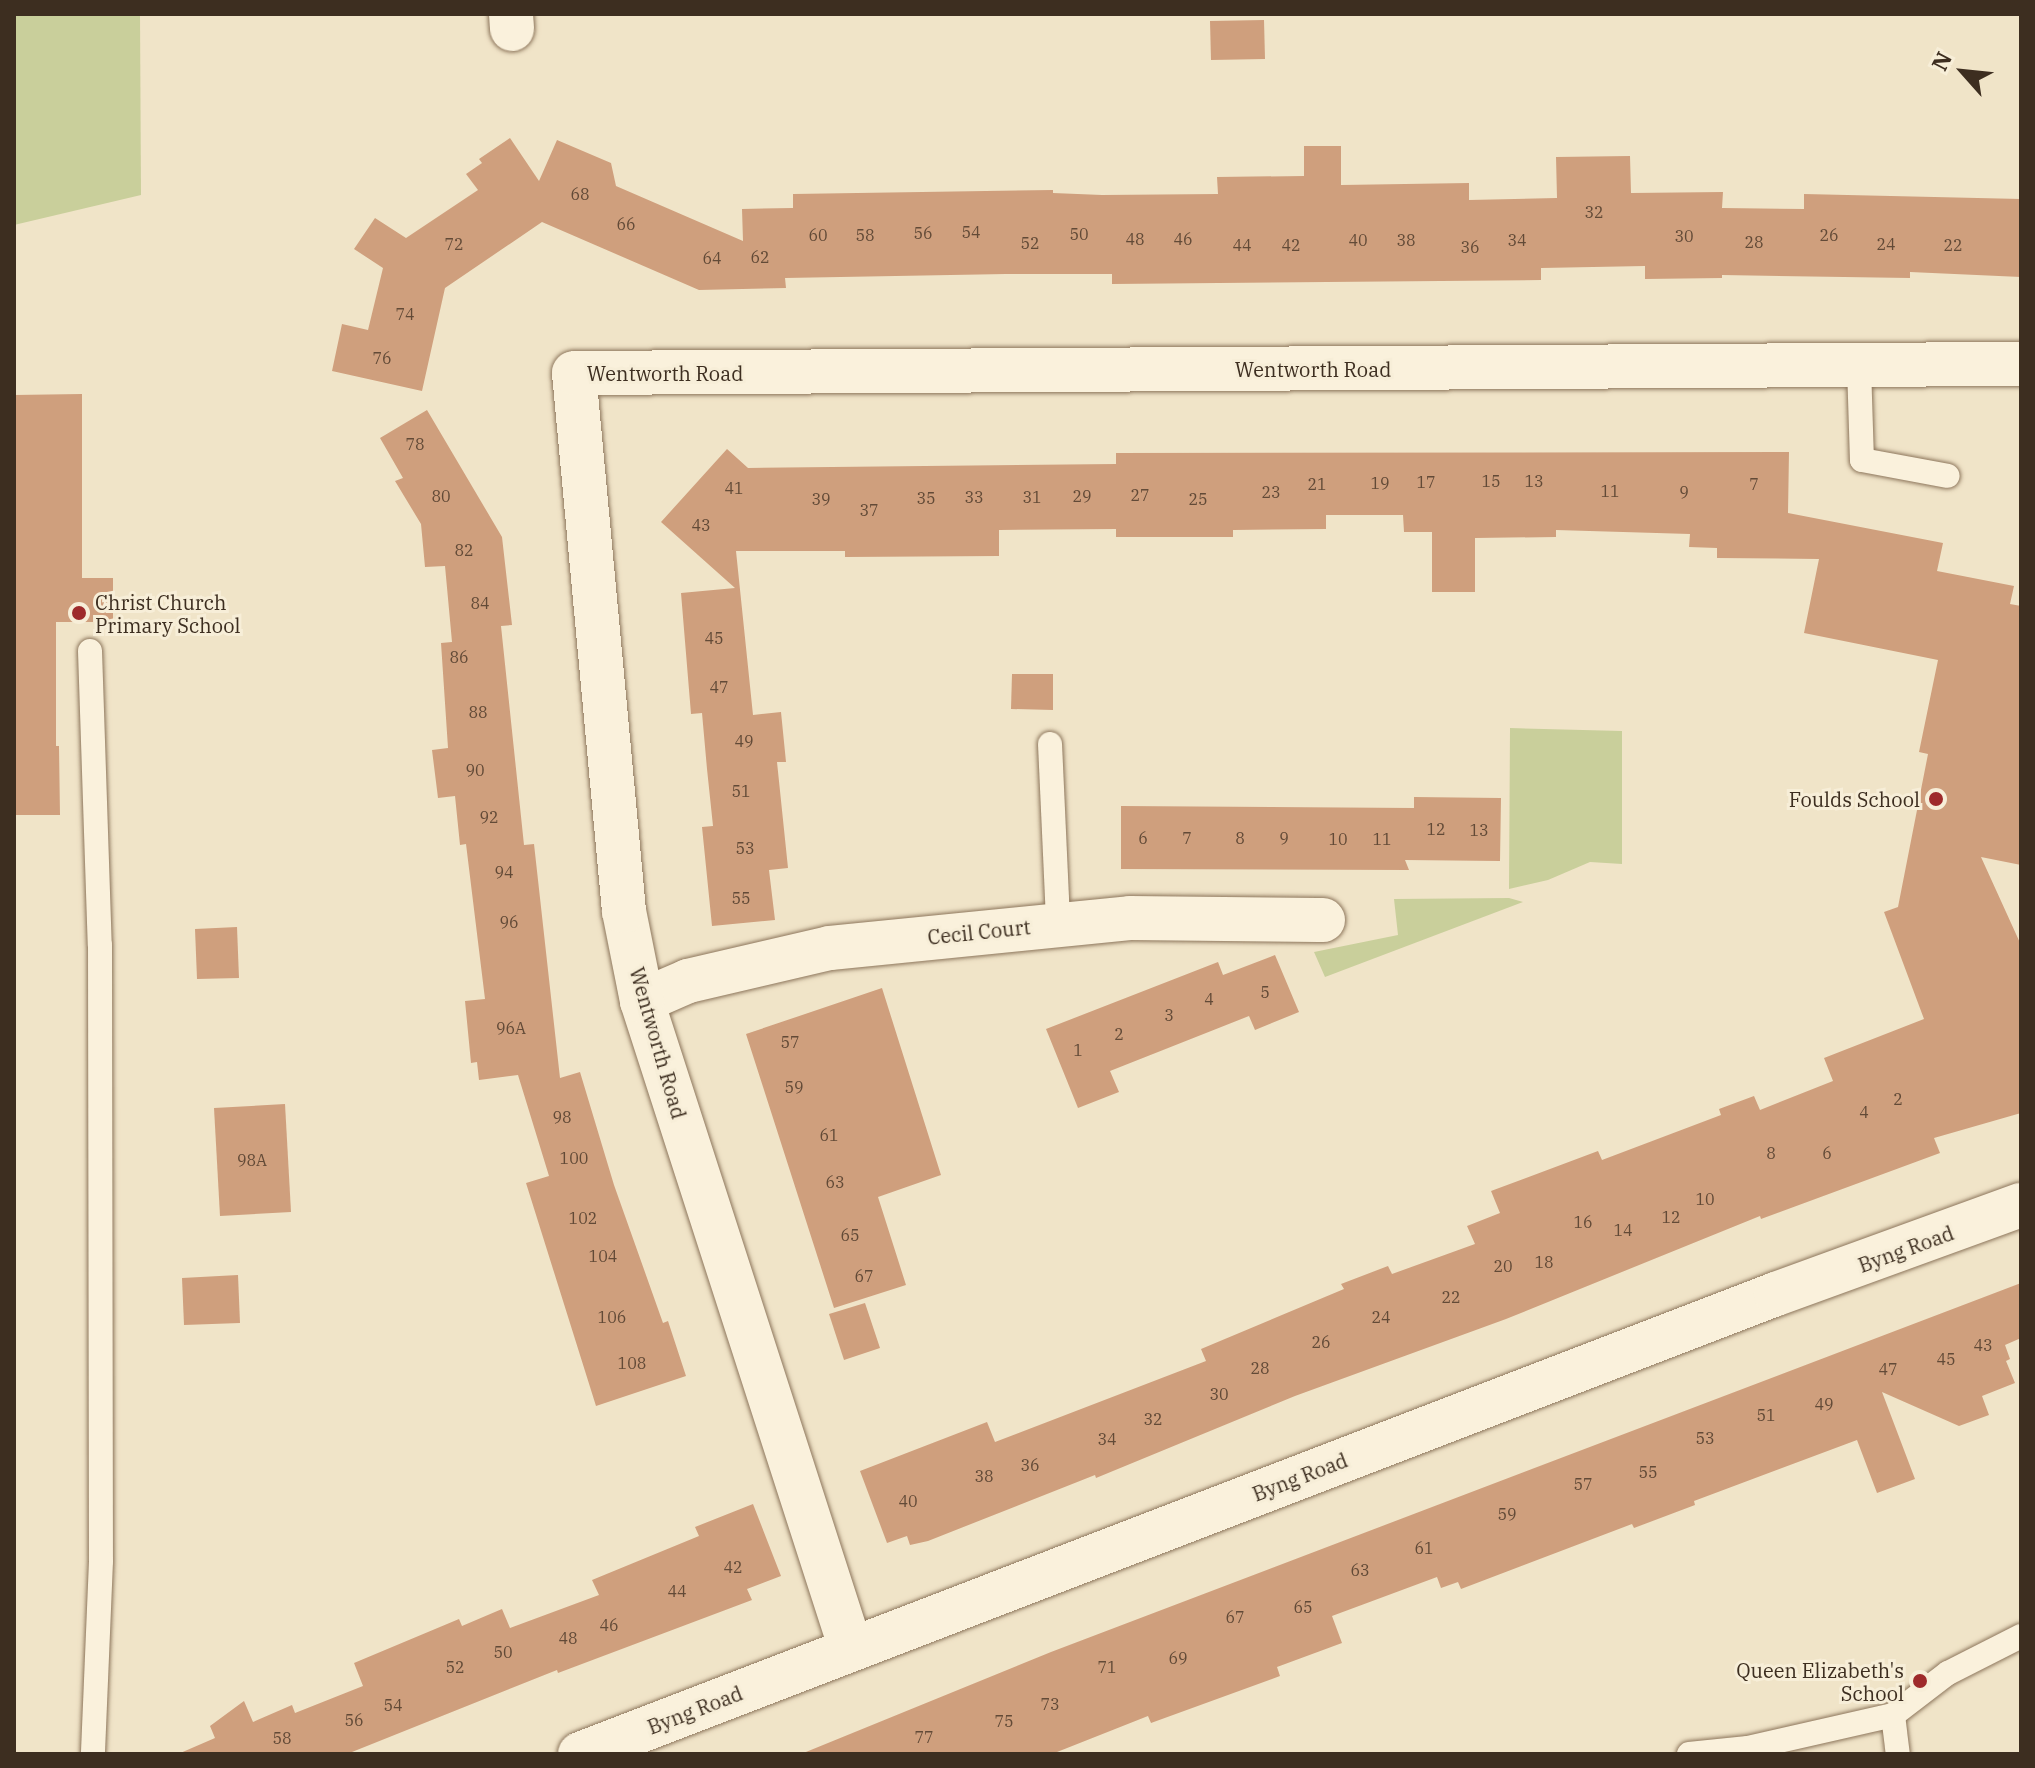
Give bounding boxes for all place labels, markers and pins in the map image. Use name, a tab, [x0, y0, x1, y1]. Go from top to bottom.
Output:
place label: Christ Church Primary School	[95, 590, 241, 637]
marker: Christ Church Primary School	[70, 604, 88, 622]
place label: Foulds School	[1789, 787, 1920, 811]
marker: Foulds School	[1927, 790, 1945, 808]
place label: Queen Elizabeth's School	[1736, 1658, 1904, 1705]
marker: Queen Elizabeth's School	[1911, 1672, 1929, 1690]

